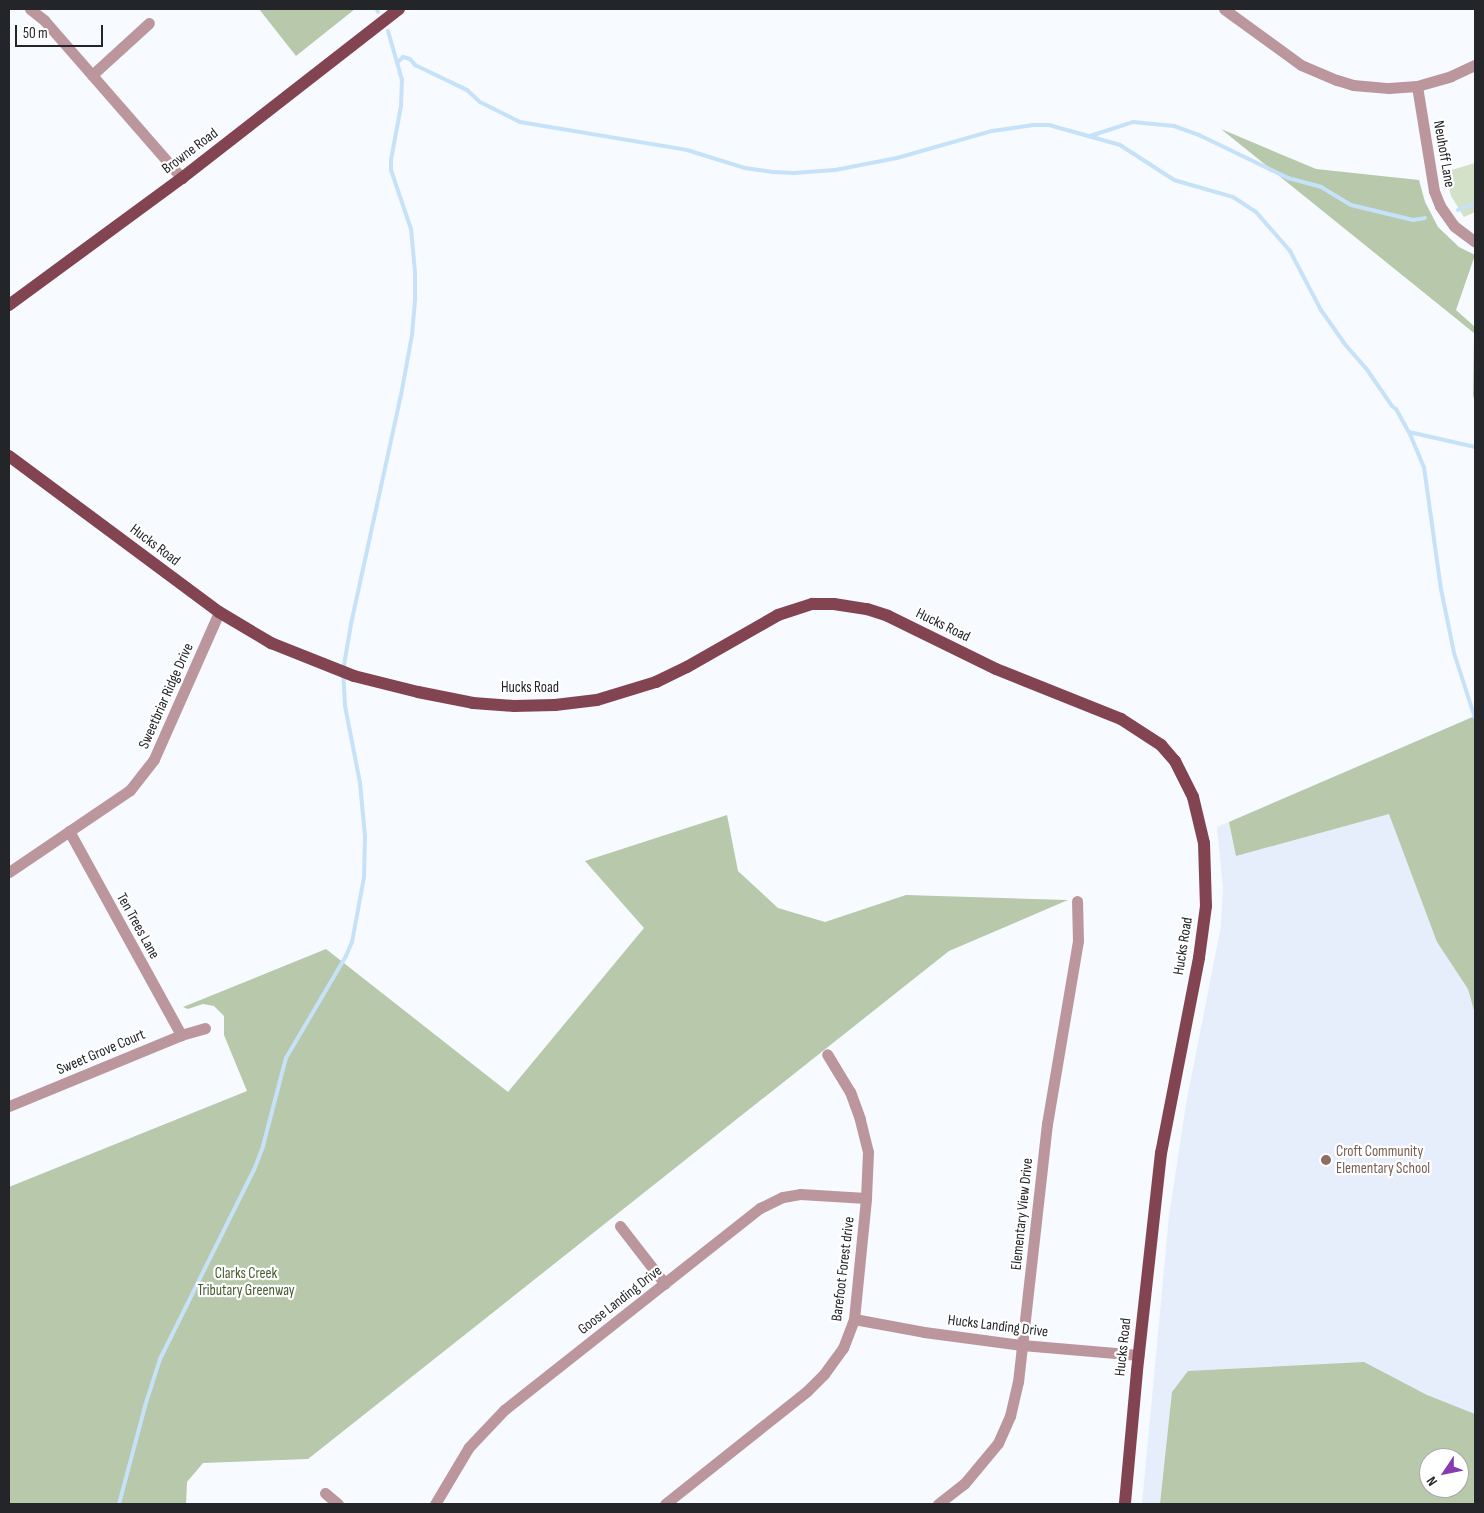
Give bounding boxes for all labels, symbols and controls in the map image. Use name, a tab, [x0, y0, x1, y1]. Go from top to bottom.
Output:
scale bar	[18, 15, 105, 47]
text: 50 m	[23, 24, 48, 43]
street label: Neuhoff Lane	[1429, 119, 1459, 189]
street label: Browne Road	[159, 124, 221, 178]
street label: Hucks Road	[126, 520, 184, 570]
street label: Hucks Road	[913, 604, 973, 646]
street label: Sweetbriar Ridge Drive	[135, 640, 197, 752]
street label: Hucks Road	[501, 679, 559, 697]
street label: Ten Trees Lane	[113, 890, 163, 962]
street label: Hucks Road	[1170, 916, 1196, 976]
street label: Sweet Grove Court	[54, 1025, 148, 1079]
place label: Croft Community Elementary School	[1336, 1142, 1430, 1177]
marker: Croft Community Elementary School	[1320, 1154, 1332, 1166]
street label: Elementary View Drive	[1007, 1157, 1037, 1271]
street label: Barefoot Forest drive	[828, 1216, 858, 1322]
street label: Goose Landing Drive	[574, 1262, 666, 1338]
park label: Clarks Creek Tributary Greenway	[197, 1264, 295, 1299]
street label: Hucks Landing Drive	[947, 1311, 1049, 1341]
street label: Hucks Road	[1111, 1317, 1135, 1377]
north arrow	[1419, 1448, 1469, 1498]
text: N	[1423, 1473, 1441, 1489]

